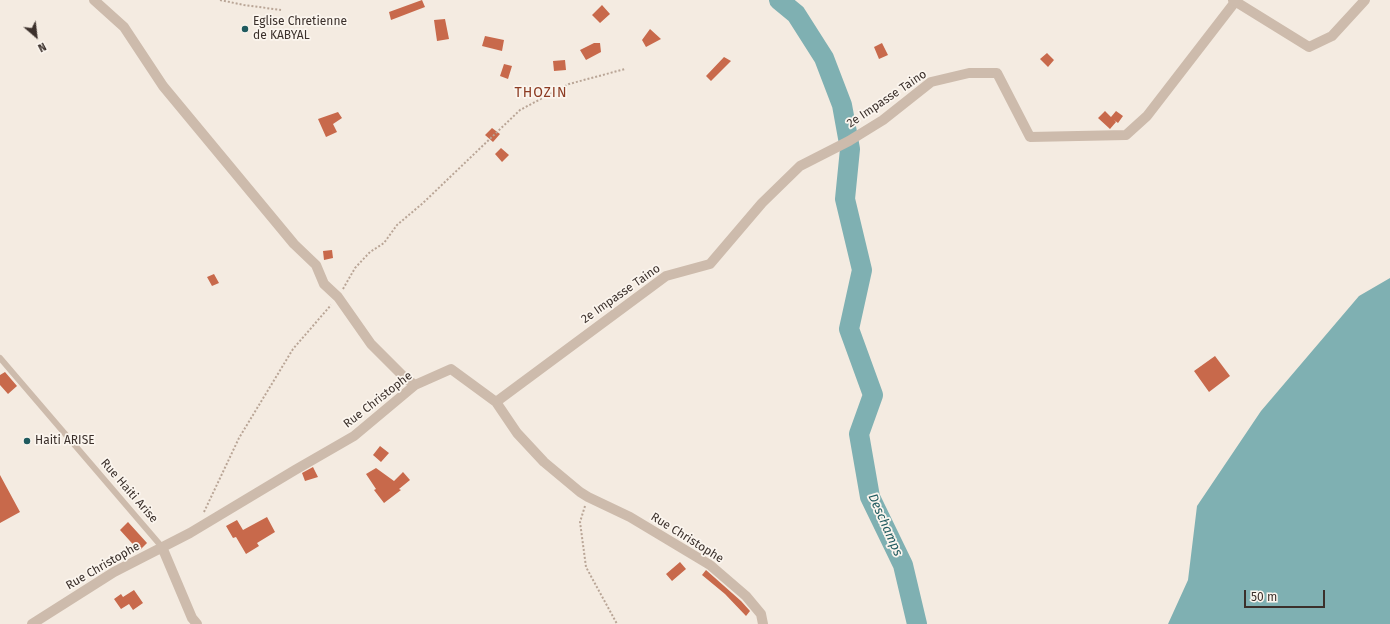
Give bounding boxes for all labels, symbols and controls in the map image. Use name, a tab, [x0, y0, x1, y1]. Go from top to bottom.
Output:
place label: Eglise Chretienne de KABYAL	[253, 15, 347, 43]
north arrow	[16, 16, 56, 56]
marker: Eglise Chretienne de KABYAL	[240, 24, 250, 34]
text: N	[36, 40, 48, 54]
street label: 2e Impasse Taino	[844, 67, 930, 131]
district label: THOZIN	[514, 85, 568, 101]
street label: 2e Impasse Taino	[579, 261, 663, 327]
street label: Rue Christophe	[341, 369, 415, 431]
place label: Haiti ARISE	[35, 434, 95, 448]
marker: Haiti ARISE	[22, 436, 32, 446]
street label: Rue Haiti Arise	[97, 456, 161, 526]
water label: Deschamps	[864, 491, 906, 559]
street label: Rue Christophe	[648, 510, 726, 566]
street label: Rue Christophe	[63, 539, 143, 593]
scale bar	[1246, 582, 1327, 608]
text: 50 m	[1251, 590, 1277, 604]

